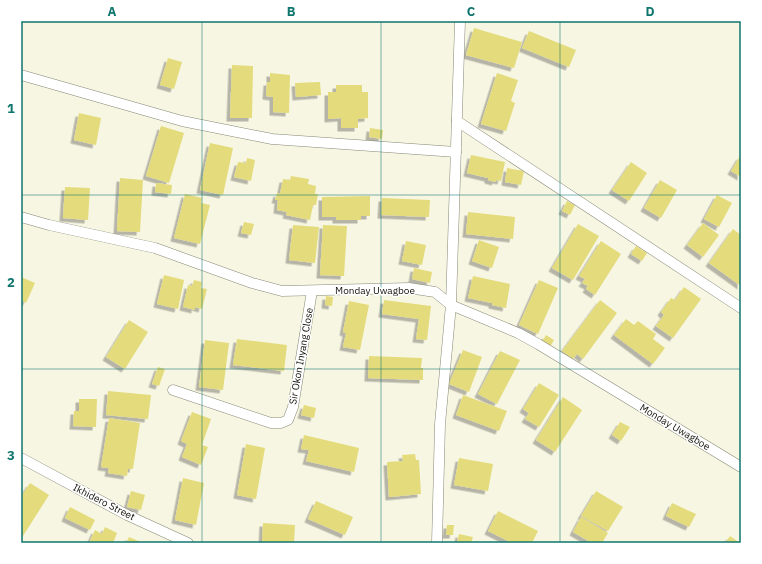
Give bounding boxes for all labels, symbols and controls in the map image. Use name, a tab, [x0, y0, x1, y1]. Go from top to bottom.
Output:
text: A	[108, 3, 117, 20]
text: B	[287, 3, 296, 20]
text: C	[467, 3, 476, 20]
text: D	[645, 3, 655, 20]
text: 1	[7, 100, 15, 117]
text: 2	[7, 274, 15, 291]
street label: Monday Uwagboe	[335, 284, 415, 297]
street label: Sir Okon Inyang Close	[286, 306, 316, 405]
street label: Monday Uwagboe	[637, 401, 713, 453]
text: 3	[7, 447, 15, 464]
street label: Ikhidero Street	[71, 481, 138, 523]

